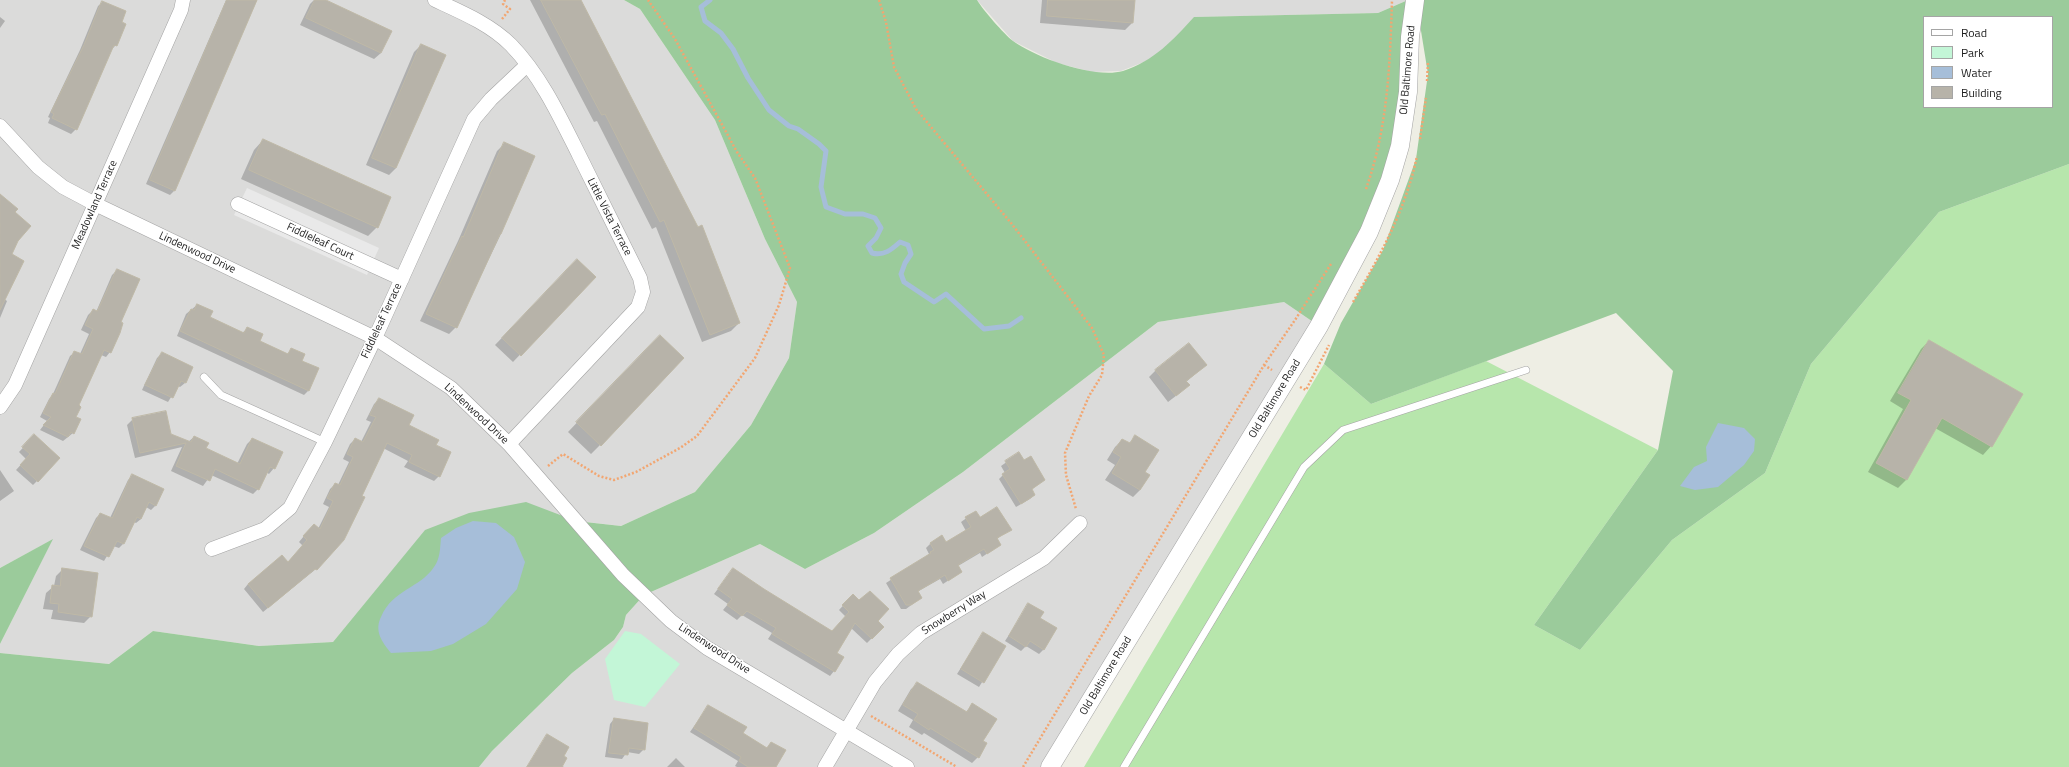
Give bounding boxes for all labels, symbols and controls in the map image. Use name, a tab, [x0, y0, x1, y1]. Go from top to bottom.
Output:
legend	[1923, 16, 2053, 108]
text: Road	[1961, 23, 1987, 42]
street label: Old Baltimore Road	[1398, 25, 1418, 115]
text: Park	[1961, 43, 1984, 62]
text: Water	[1961, 63, 1992, 82]
text: Building	[1961, 83, 2002, 102]
street label: Meadowland Terrace	[69, 158, 121, 252]
street label: Little Vista Terrace	[584, 176, 634, 258]
street label: Fiddleleaf Court	[284, 221, 356, 263]
street label: Lindenwood Drive	[157, 229, 237, 277]
street label: Fiddleleaf Terrace	[359, 281, 405, 361]
street label: Old Baltimore Road	[1246, 357, 1304, 441]
street label: Lindenwood Drive	[441, 381, 511, 447]
street label: Snowberry Way	[920, 588, 988, 638]
street label: Lindenwood Drive	[676, 621, 752, 677]
street label: Old Baltimore Road	[1077, 634, 1135, 718]

